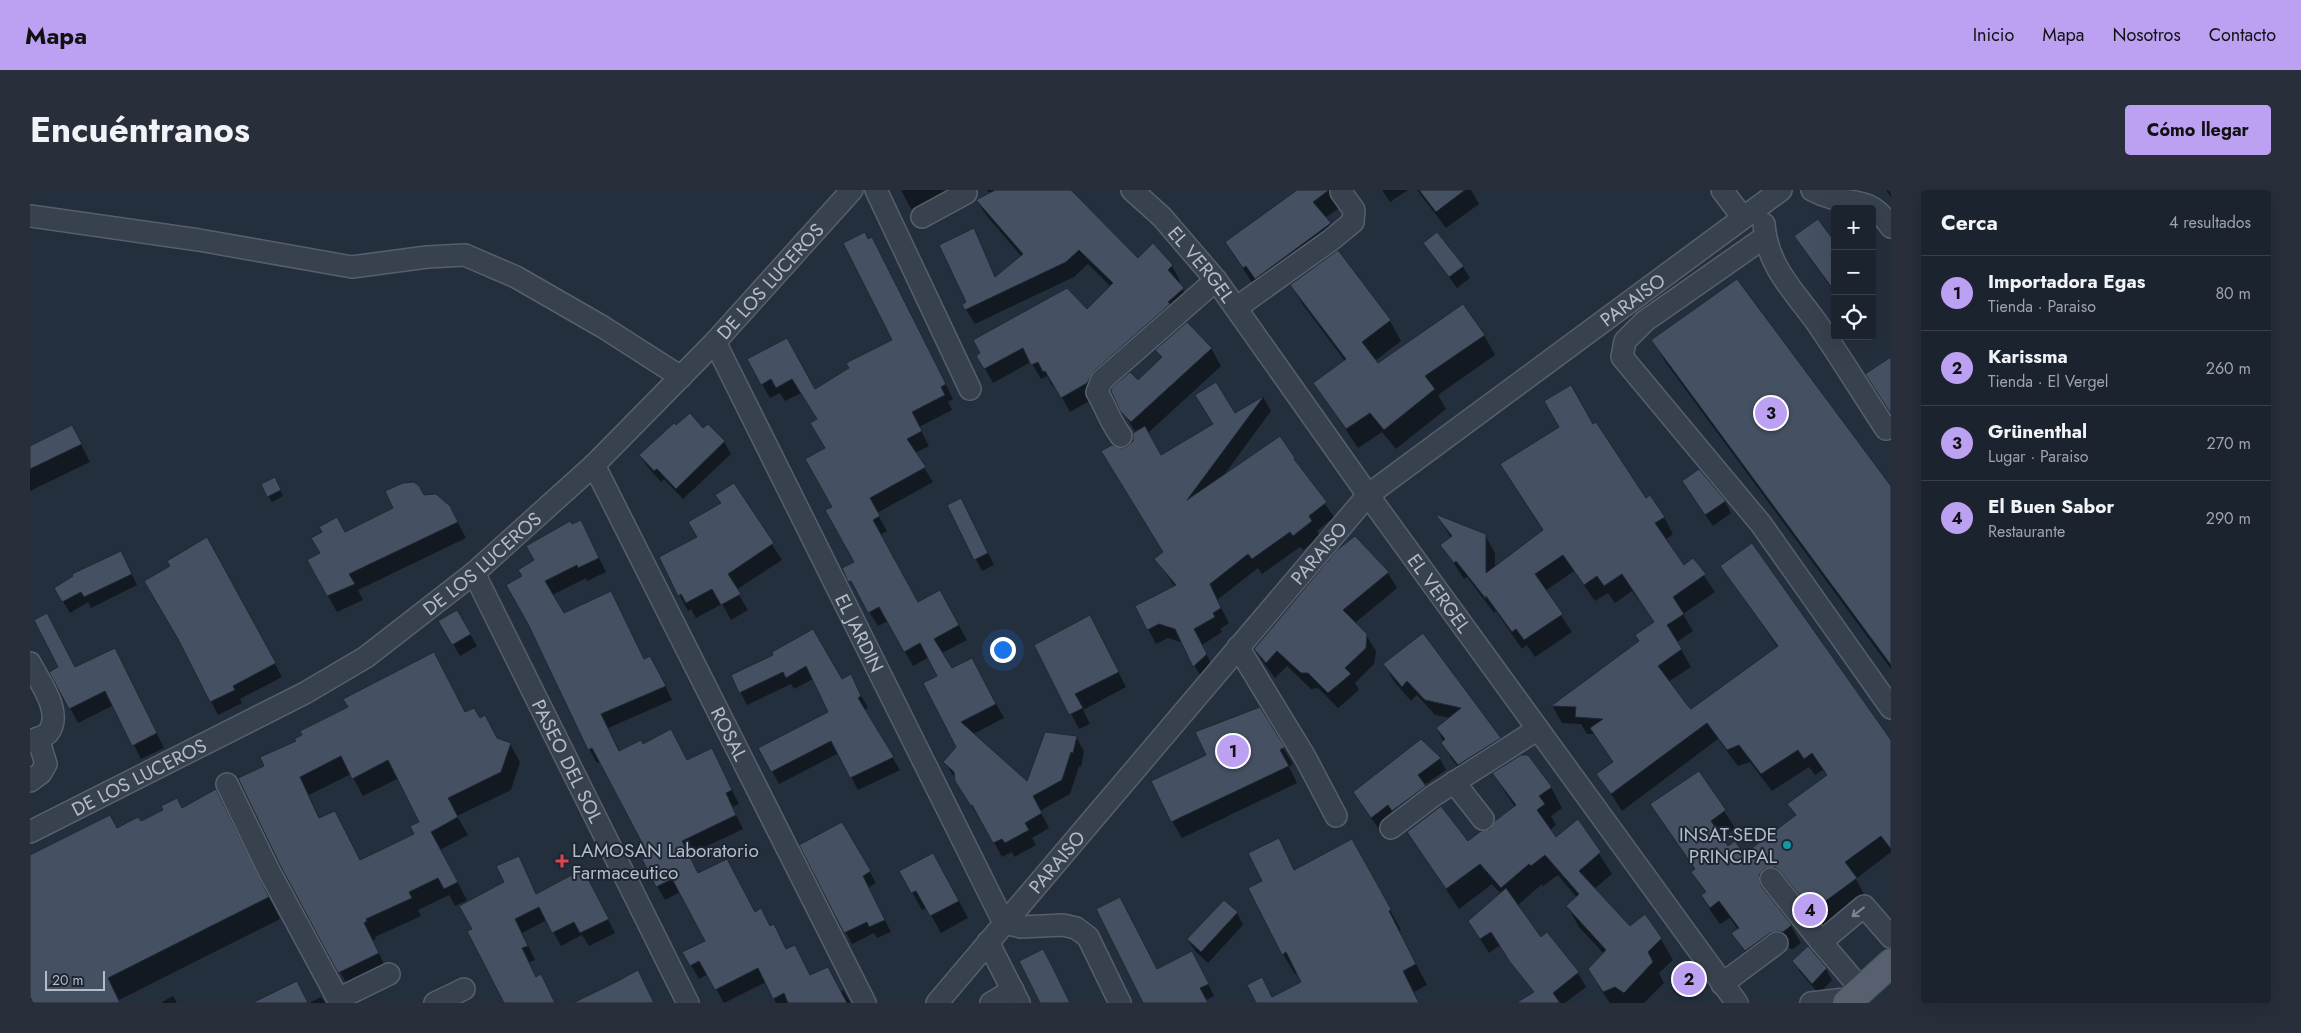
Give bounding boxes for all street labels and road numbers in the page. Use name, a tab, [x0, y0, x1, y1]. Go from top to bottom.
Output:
street label: DE LOS LUCEROS	[710, 217, 830, 345]
street label: EL VERGEL	[1162, 220, 1242, 308]
street label: PARAISO	[1594, 267, 1671, 333]
street label: DE LOS LUCEROS	[417, 505, 547, 622]
street label: PARAISO	[1284, 516, 1353, 590]
street label: EL VERGEL	[1401, 548, 1478, 639]
street label: EL JARDIN	[829, 589, 891, 677]
street label: PASEO DEL SOL	[525, 695, 610, 828]
street label: ROSAL	[704, 702, 755, 766]
street label: DE LOS LUCEROS	[67, 731, 211, 822]
street label: PARAISO	[1022, 825, 1091, 899]

